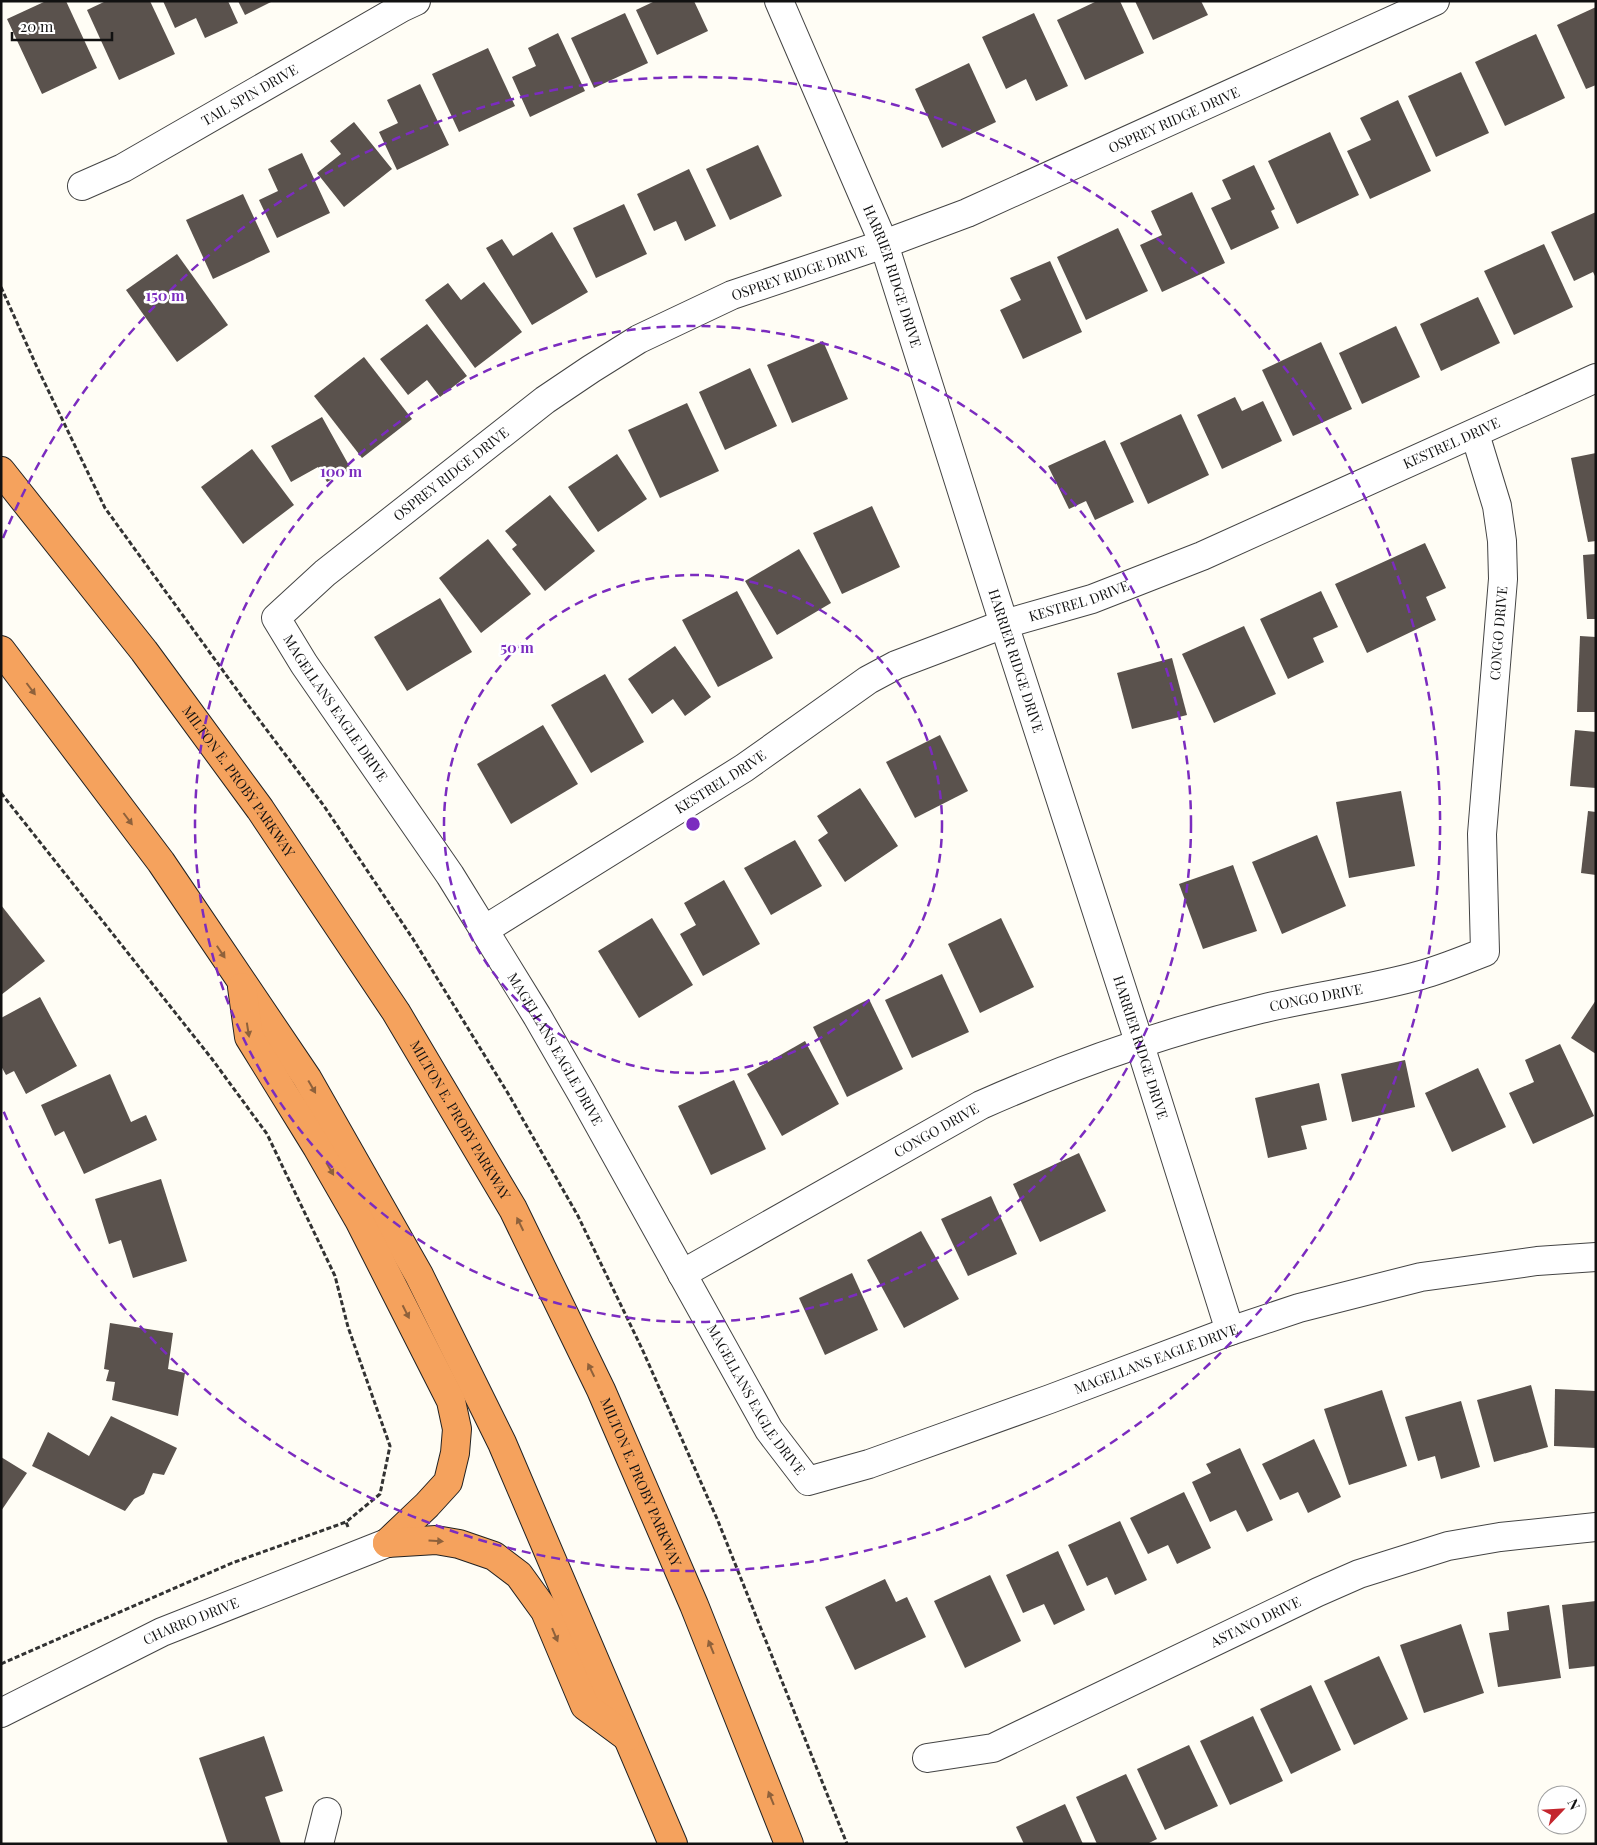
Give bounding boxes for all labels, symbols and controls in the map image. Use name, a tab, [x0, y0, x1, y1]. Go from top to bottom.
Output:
scale bar	[12, 10, 112, 42]
text: 20 m	[20, 16, 54, 36]
street label: TAIL SPIN DRIVE	[198, 59, 301, 130]
street label: OSPREY RIDGE DRIVE	[1105, 82, 1243, 157]
street label: HARRIER RIDGE DRIVE	[859, 202, 926, 350]
street label: OSPREY RIDGE DRIVE	[729, 240, 869, 305]
text: 150 m	[145, 285, 185, 305]
street label: KESTREL DRIVE	[1400, 413, 1503, 473]
street label: OSPREY RIDGE DRIVE	[389, 422, 512, 525]
text: 100 m	[320, 461, 363, 481]
street label: KESTREL DRIVE	[1026, 575, 1132, 626]
street label: CONGO DRIVE	[1485, 585, 1511, 681]
street label: HARRIER RIDGE DRIVE	[985, 586, 1048, 735]
street label: MAGELLANS EAGLE DRIVE	[279, 631, 392, 785]
text: 50 m	[500, 637, 534, 657]
one-way arrow	[25, 682, 36, 695]
street label: MILTON E. PROBY PARKWAY	[178, 702, 300, 861]
street label: KESTREL DRIVE	[671, 745, 770, 818]
one-way arrow	[123, 812, 133, 826]
centre of rings	[684, 815, 702, 833]
one-way arrow	[216, 945, 226, 958]
street label: MAGELLANS EAGLE DRIVE	[504, 969, 608, 1129]
street label: HARRIER RIDGE DRIVE	[1109, 973, 1173, 1122]
street label: CONGO DRIVE	[1267, 979, 1364, 1016]
one-way arrow	[244, 1022, 252, 1038]
street label: MILTON E. PROBY PARKWAY	[406, 1037, 516, 1204]
one-way arrow	[307, 1080, 316, 1093]
street label: CONGO DRIVE	[890, 1098, 982, 1161]
one-way arrow	[326, 1162, 334, 1176]
one-way arrow	[516, 1216, 524, 1231]
one-way arrow	[402, 1305, 410, 1320]
street label: MAGELLANS EAGLE DRIVE	[1071, 1319, 1240, 1398]
street label: MAGELLANS EAGLE DRIVE	[703, 1321, 810, 1478]
one-way arrow	[587, 1362, 595, 1377]
street label: MILTON E. PROBY PARKWAY	[596, 1395, 686, 1570]
one-way arrow	[428, 1537, 444, 1545]
street label: ASTANO DRIVE	[1206, 1592, 1304, 1652]
street label: CHARRO DRIVE	[139, 1593, 241, 1649]
one-way arrow	[552, 1628, 560, 1642]
one-way arrow	[706, 1640, 714, 1655]
north arrow	[1537, 1785, 1587, 1835]
one-way arrow	[766, 1791, 774, 1806]
text: N	[1563, 1796, 1585, 1813]

